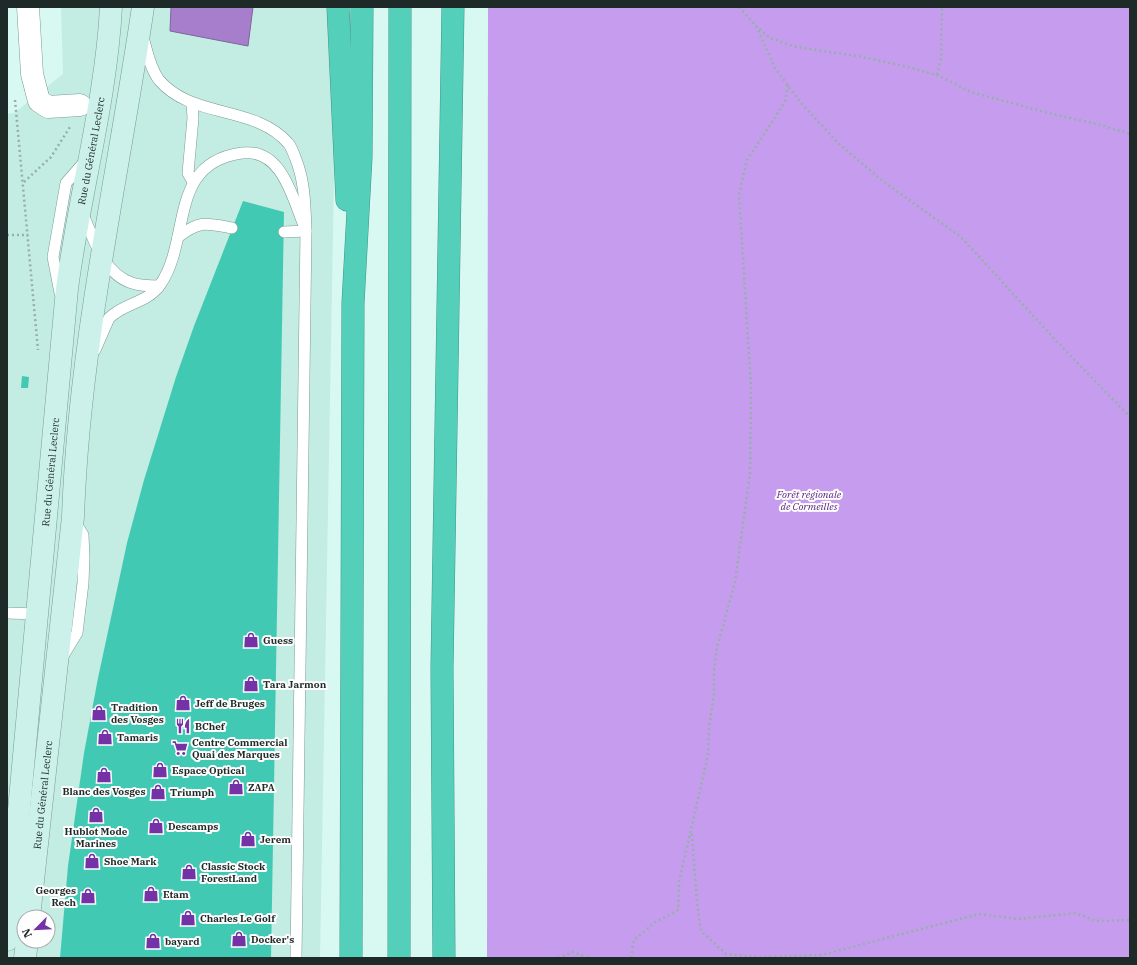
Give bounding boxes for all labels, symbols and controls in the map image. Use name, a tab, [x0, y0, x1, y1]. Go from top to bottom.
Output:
street label: Rue du Général Leclerc	[75, 96, 108, 206]
street label: Rue du Général Leclerc	[39, 417, 62, 527]
park label: Forêt régionale de Cormeilles	[776, 488, 842, 513]
shop icon: Guess	[242, 631, 260, 649]
place label: Guess	[263, 634, 293, 647]
shop icon: Tara Jarmon	[242, 675, 260, 693]
place label: Tara Jarmon	[263, 678, 327, 691]
shop icon: Jeff de Bruges	[174, 694, 192, 712]
place label: Jeff de Bruges	[195, 697, 265, 710]
place label: Tradition des Vosges	[111, 701, 164, 726]
shop icon: Tradition des Vosges	[90, 704, 108, 722]
restaurant icon: BChef	[174, 717, 192, 735]
place label: BChef	[195, 720, 226, 733]
shop icon: Tamaris	[96, 728, 114, 746]
place label: Tamaris	[117, 731, 158, 744]
place label: Centre Commercial Quai des Marques	[192, 736, 288, 761]
supermarket icon: Centre Commercial Quai des Marques	[171, 739, 189, 757]
street label: Rue du Général Leclerc	[31, 740, 55, 850]
shop icon: Espace Optical	[151, 761, 169, 779]
place label: Espace Optical	[172, 764, 244, 777]
shop icon: Blanc des Vosges	[95, 766, 113, 784]
shop icon: ZAPA	[227, 778, 245, 796]
place label: ZAPA	[248, 781, 275, 794]
shop icon: Triumph	[149, 783, 167, 801]
place label: Blanc des Vosges	[62, 785, 146, 798]
place label: Triumph	[170, 786, 215, 799]
shop icon: Hublot Mode Marines	[87, 806, 105, 824]
shop icon: Descamps	[147, 817, 165, 835]
place label: Descamps	[168, 820, 218, 833]
place label: Hublot Mode Marines	[65, 825, 128, 850]
shop icon: Jerem	[239, 830, 257, 848]
place label: Jerem	[260, 833, 291, 846]
shop icon: Shoe Mark	[83, 852, 101, 870]
place label: Shoe Mark	[104, 855, 157, 868]
place label: Classic Stock ForestLand	[201, 860, 266, 885]
shop icon: Classic Stock ForestLand	[180, 863, 198, 881]
place label: Georges Rech	[36, 884, 76, 909]
shop icon: Etam	[142, 885, 160, 903]
shop icon: Georges Rech	[79, 887, 97, 905]
place label: Etam	[163, 888, 189, 901]
north arrow	[16, 909, 56, 949]
shop icon: Charles Le Golf	[179, 909, 197, 927]
place label: Charles Le Golf	[200, 912, 276, 925]
text: N	[19, 926, 35, 940]
shop icon: Docker's	[230, 930, 248, 948]
shop icon: bayard	[144, 932, 162, 950]
place label: Docker's	[251, 933, 294, 946]
place label: bayard	[165, 935, 200, 948]

